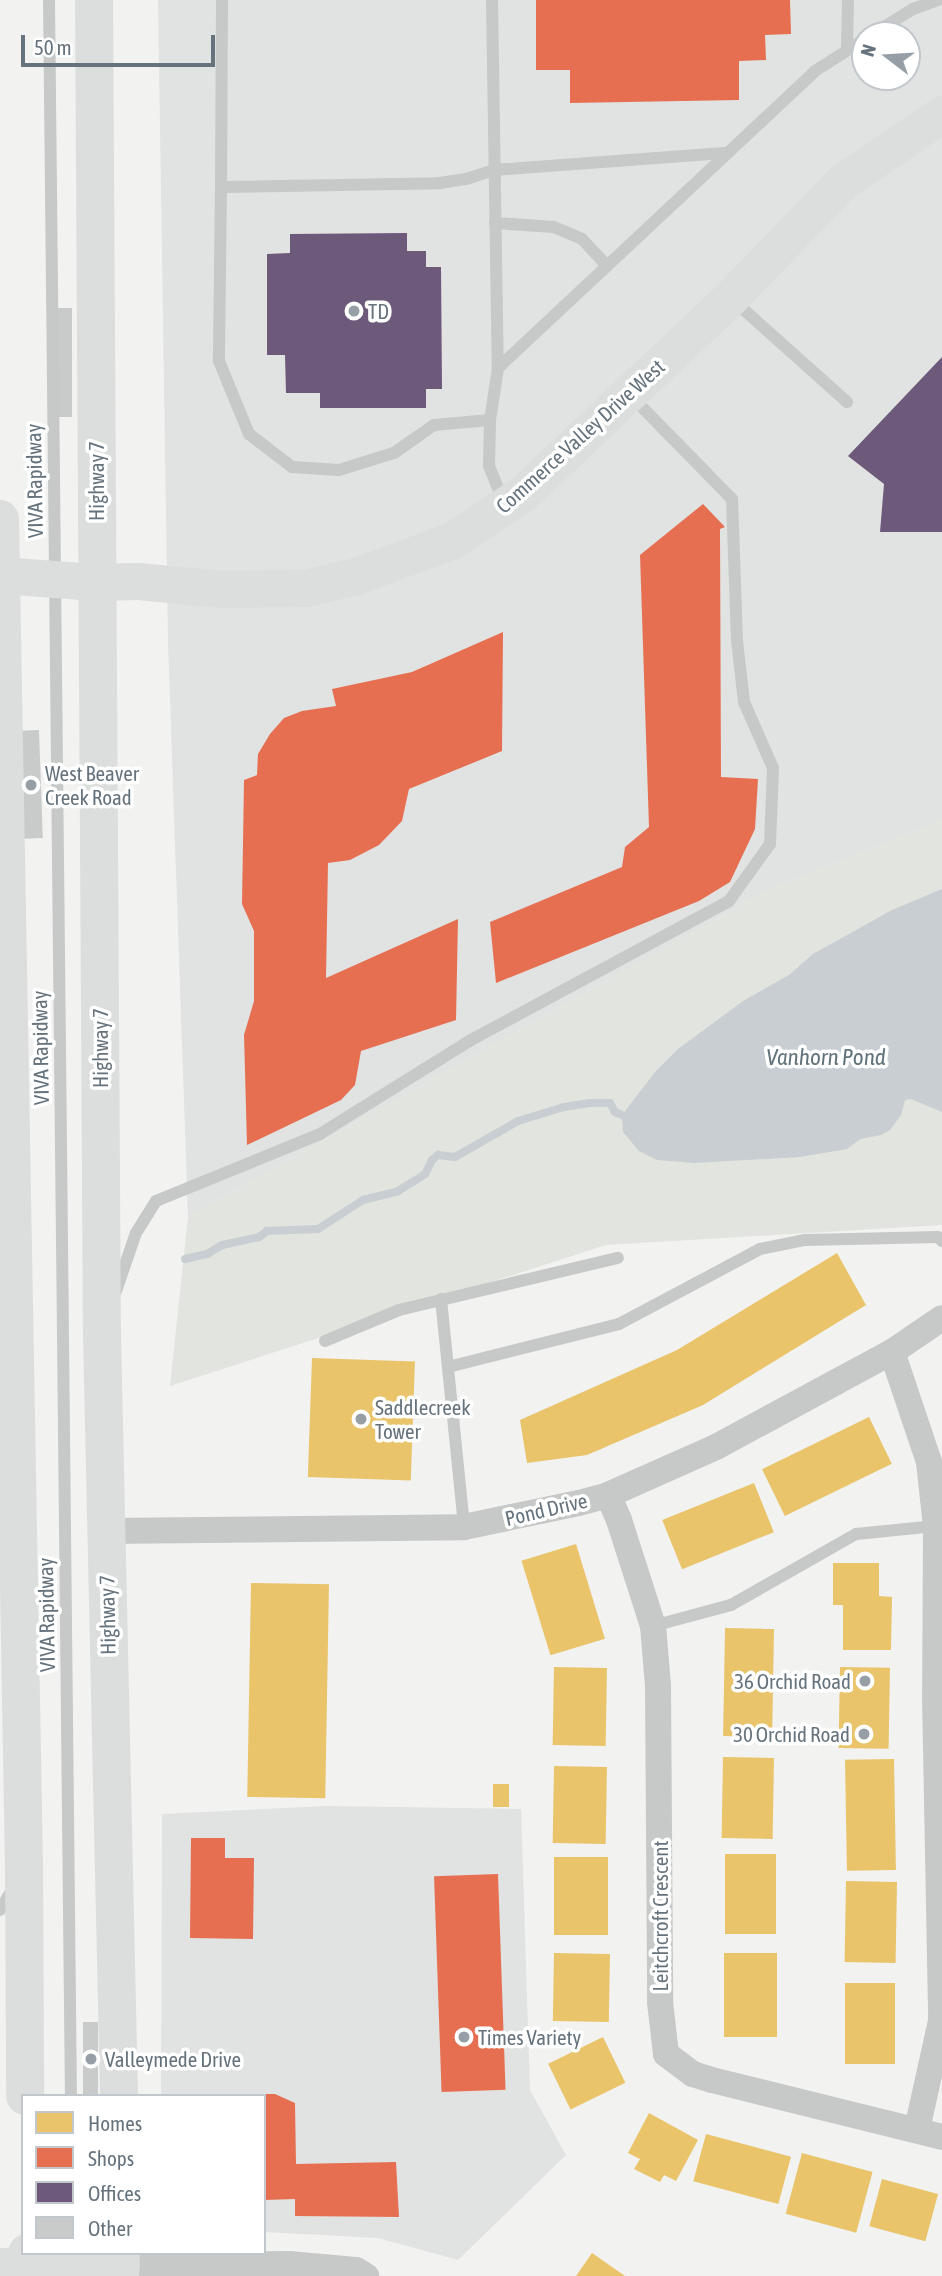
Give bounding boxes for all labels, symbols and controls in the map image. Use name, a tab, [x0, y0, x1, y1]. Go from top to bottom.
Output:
scale bar	[24, 21, 219, 65]
north arrow	[851, 21, 921, 91]
text: 50 m	[34, 35, 72, 59]
text: N	[856, 42, 880, 59]
place label: TD	[368, 298, 389, 324]
marker: TD	[346, 303, 362, 319]
street label: Commerce Valley Drive West	[491, 354, 669, 518]
street label: VIVA Rapidway	[20, 424, 48, 538]
street label: Highway 7	[83, 441, 109, 521]
place label: West Beaver Creek Road	[45, 760, 139, 810]
marker: West Beaver Creek Road	[23, 777, 39, 793]
street label: VIVA Rapidway	[26, 991, 54, 1105]
street label: Highway 7	[87, 1008, 113, 1088]
water label: Vanhorn Pond	[766, 1043, 886, 1071]
place label: Saddlecreek Tower	[375, 1394, 470, 1444]
marker: Saddlecreek Tower	[353, 1411, 369, 1427]
street label: Pond Drive	[502, 1487, 590, 1531]
street label: VIVA Rapidway	[32, 1558, 60, 1672]
street label: Highway 7	[94, 1575, 120, 1655]
place label: 36 Orchid Road	[734, 1668, 851, 1694]
marker: 36 Orchid Road	[857, 1673, 873, 1689]
place label: 30 Orchid Road	[733, 1721, 850, 1747]
marker: 30 Orchid Road	[856, 1726, 872, 1742]
street label: Leitchcroft Crescent	[647, 1841, 673, 1991]
place label: Times Variety	[478, 2024, 581, 2050]
marker: Times Variety	[456, 2029, 472, 2045]
place label: Valleymede Drive	[105, 2046, 241, 2072]
marker: Valleymede Drive	[83, 2051, 99, 2067]
legend	[21, 2094, 266, 2255]
text: Homes	[88, 2111, 142, 2135]
text: Shops	[88, 2146, 134, 2170]
text: Offices	[88, 2181, 141, 2205]
text: Other	[88, 2216, 132, 2240]

